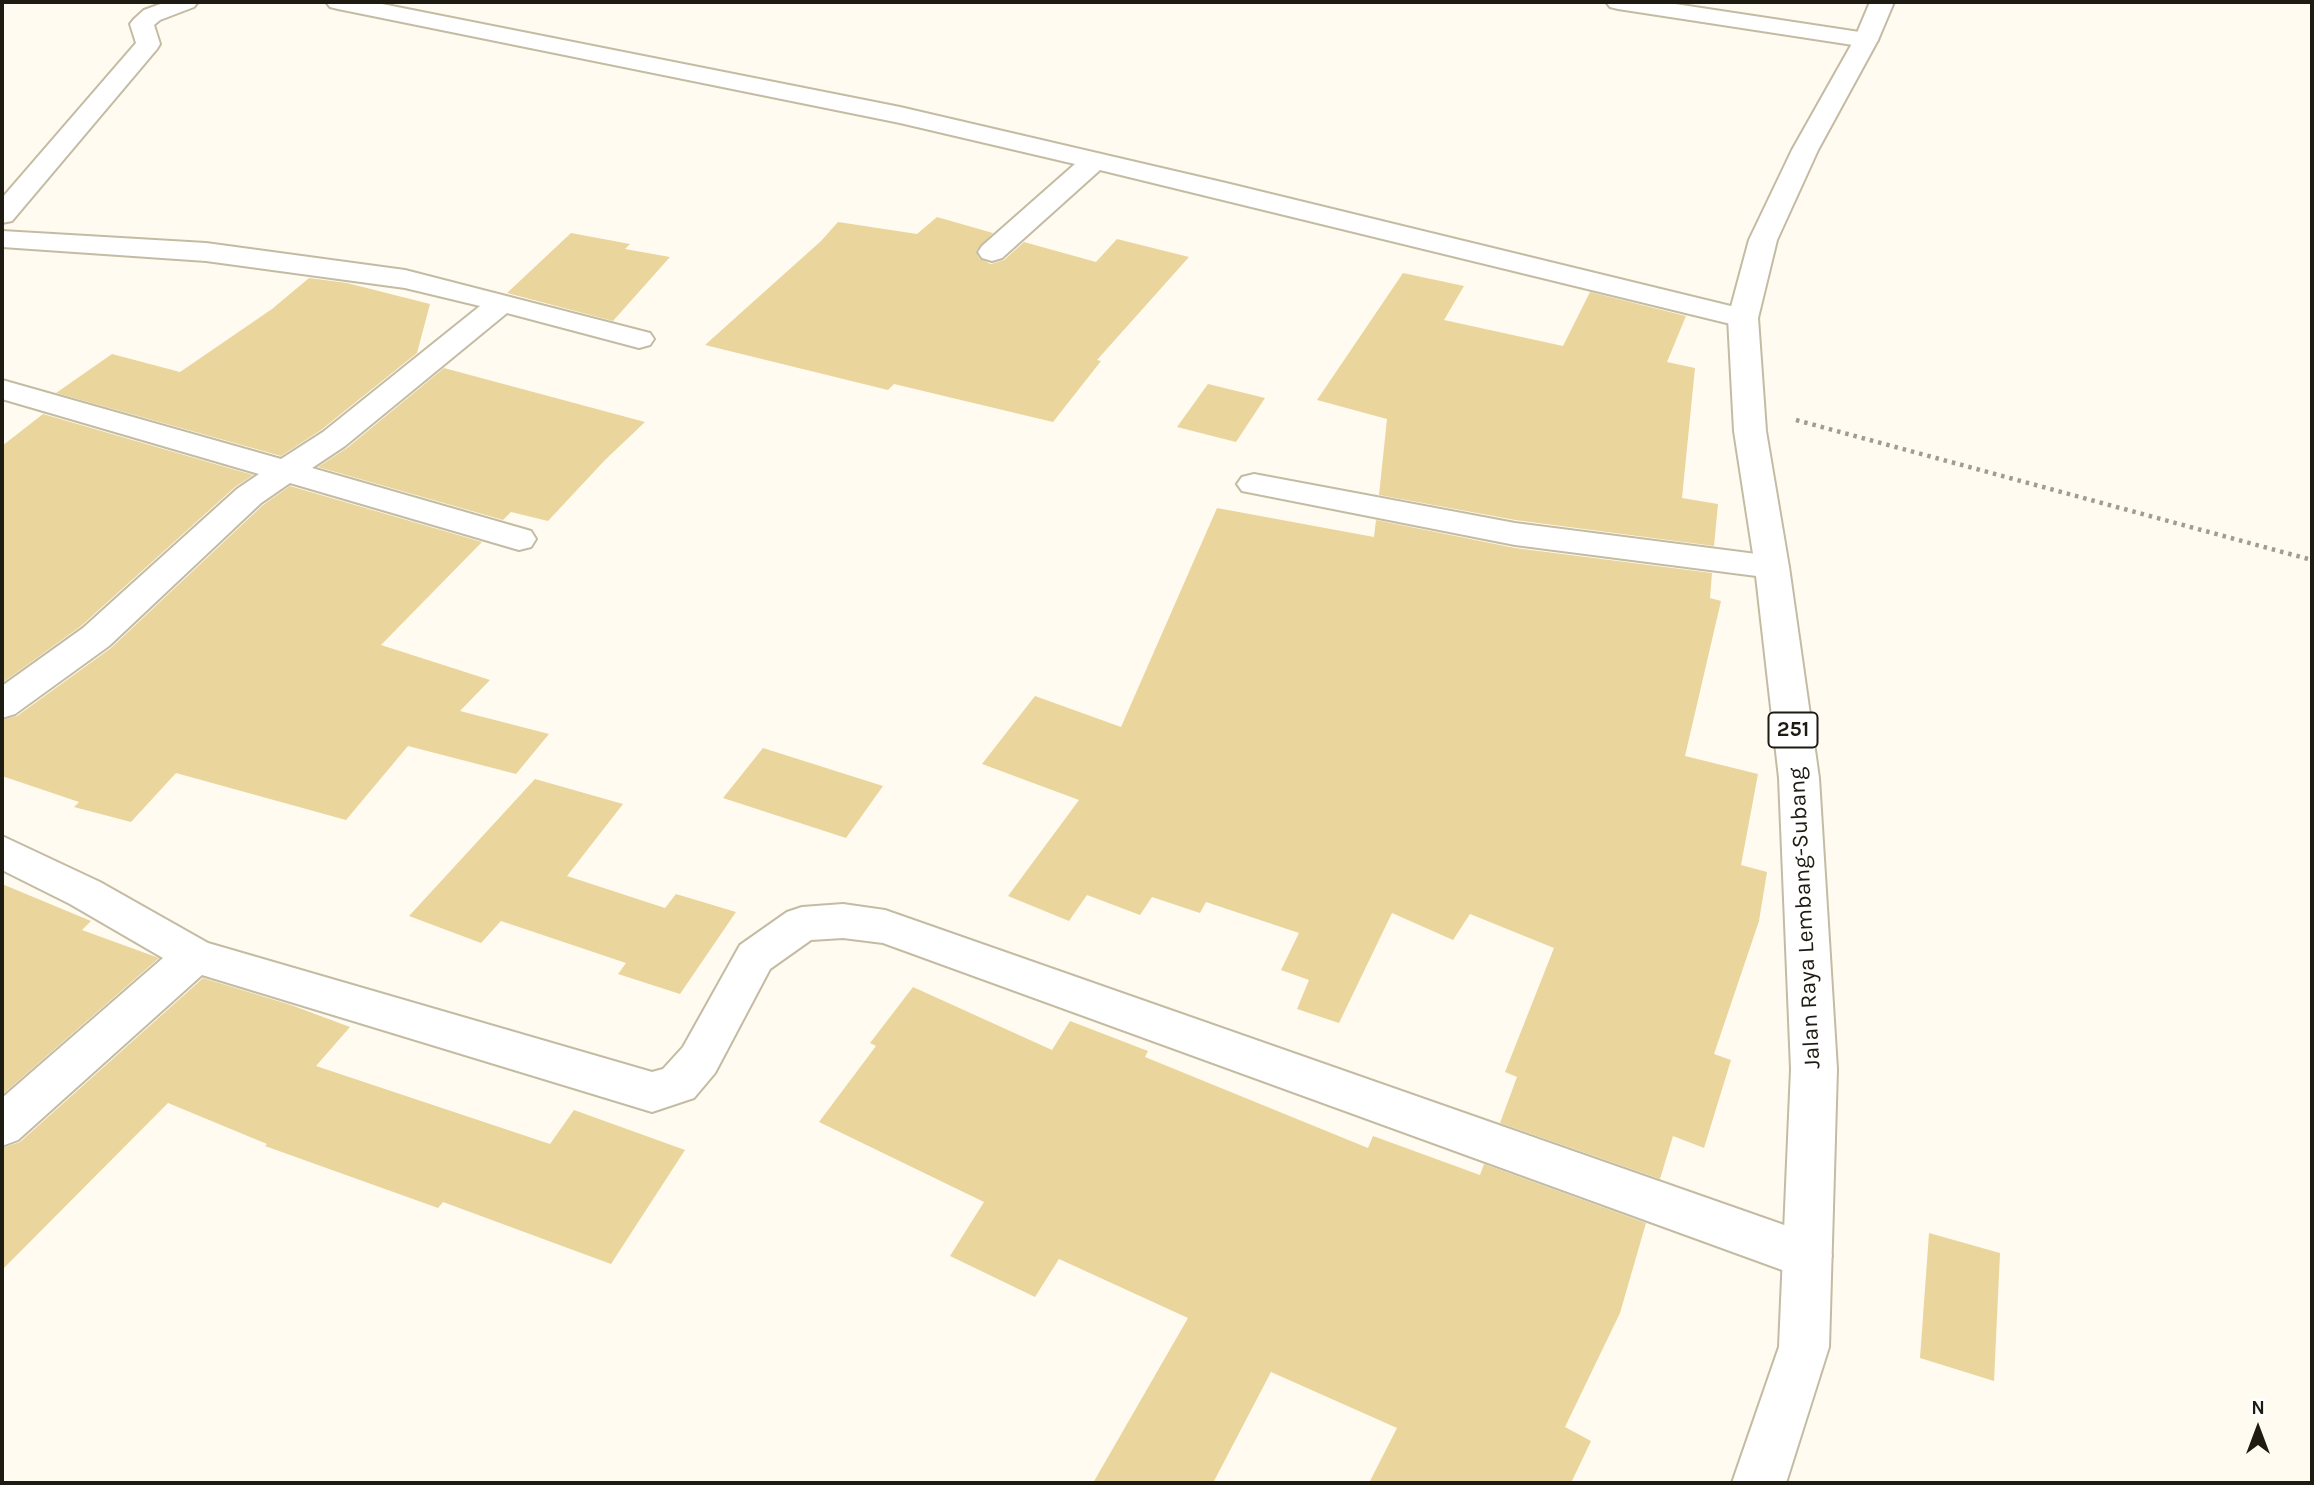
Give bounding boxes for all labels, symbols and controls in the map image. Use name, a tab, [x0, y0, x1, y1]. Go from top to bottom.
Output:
road number: 251	[1769, 712, 1818, 748]
street label: Jalan Raya Lembang-Subang	[1783, 766, 1827, 1070]
north arrow	[2223, 1394, 2293, 1464]
text: N	[2251, 1397, 2265, 1419]

